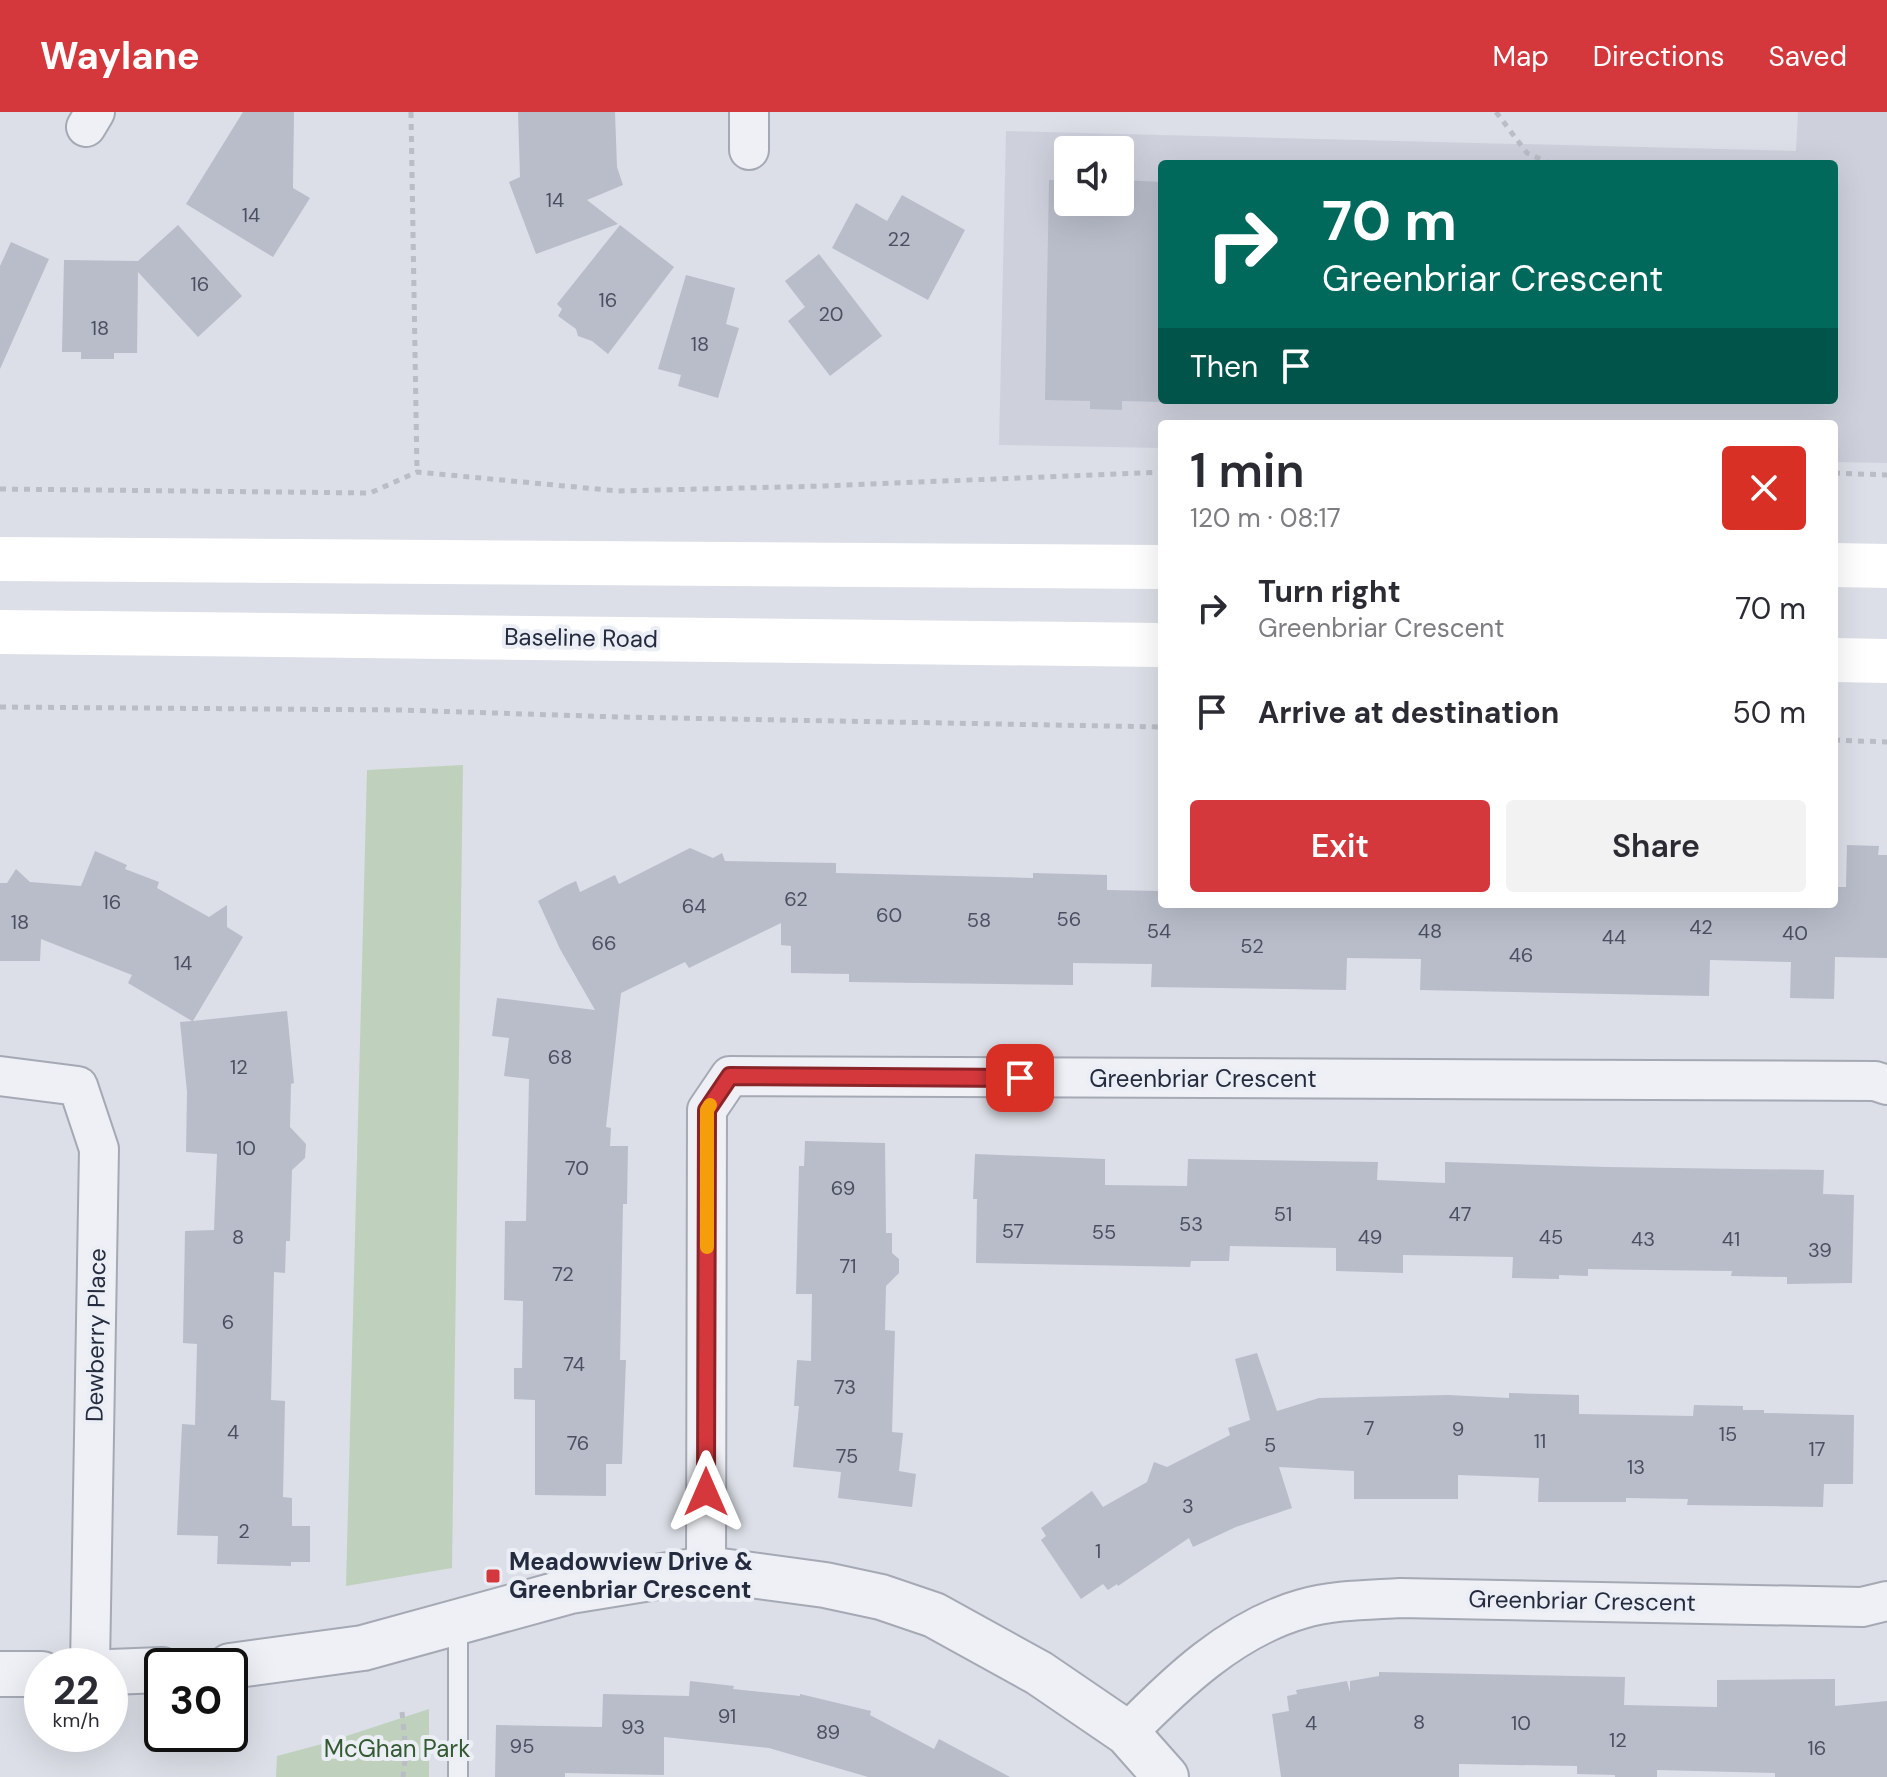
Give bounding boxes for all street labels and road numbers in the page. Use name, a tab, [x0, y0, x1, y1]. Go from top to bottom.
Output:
street label: Baseline Road	[504, 621, 658, 654]
street label: Greenbriar Crescent	[1089, 1063, 1317, 1094]
street label: Dewberry Place	[78, 1248, 113, 1422]
street label: Greenbriar Crescent	[1468, 1583, 1696, 1618]

